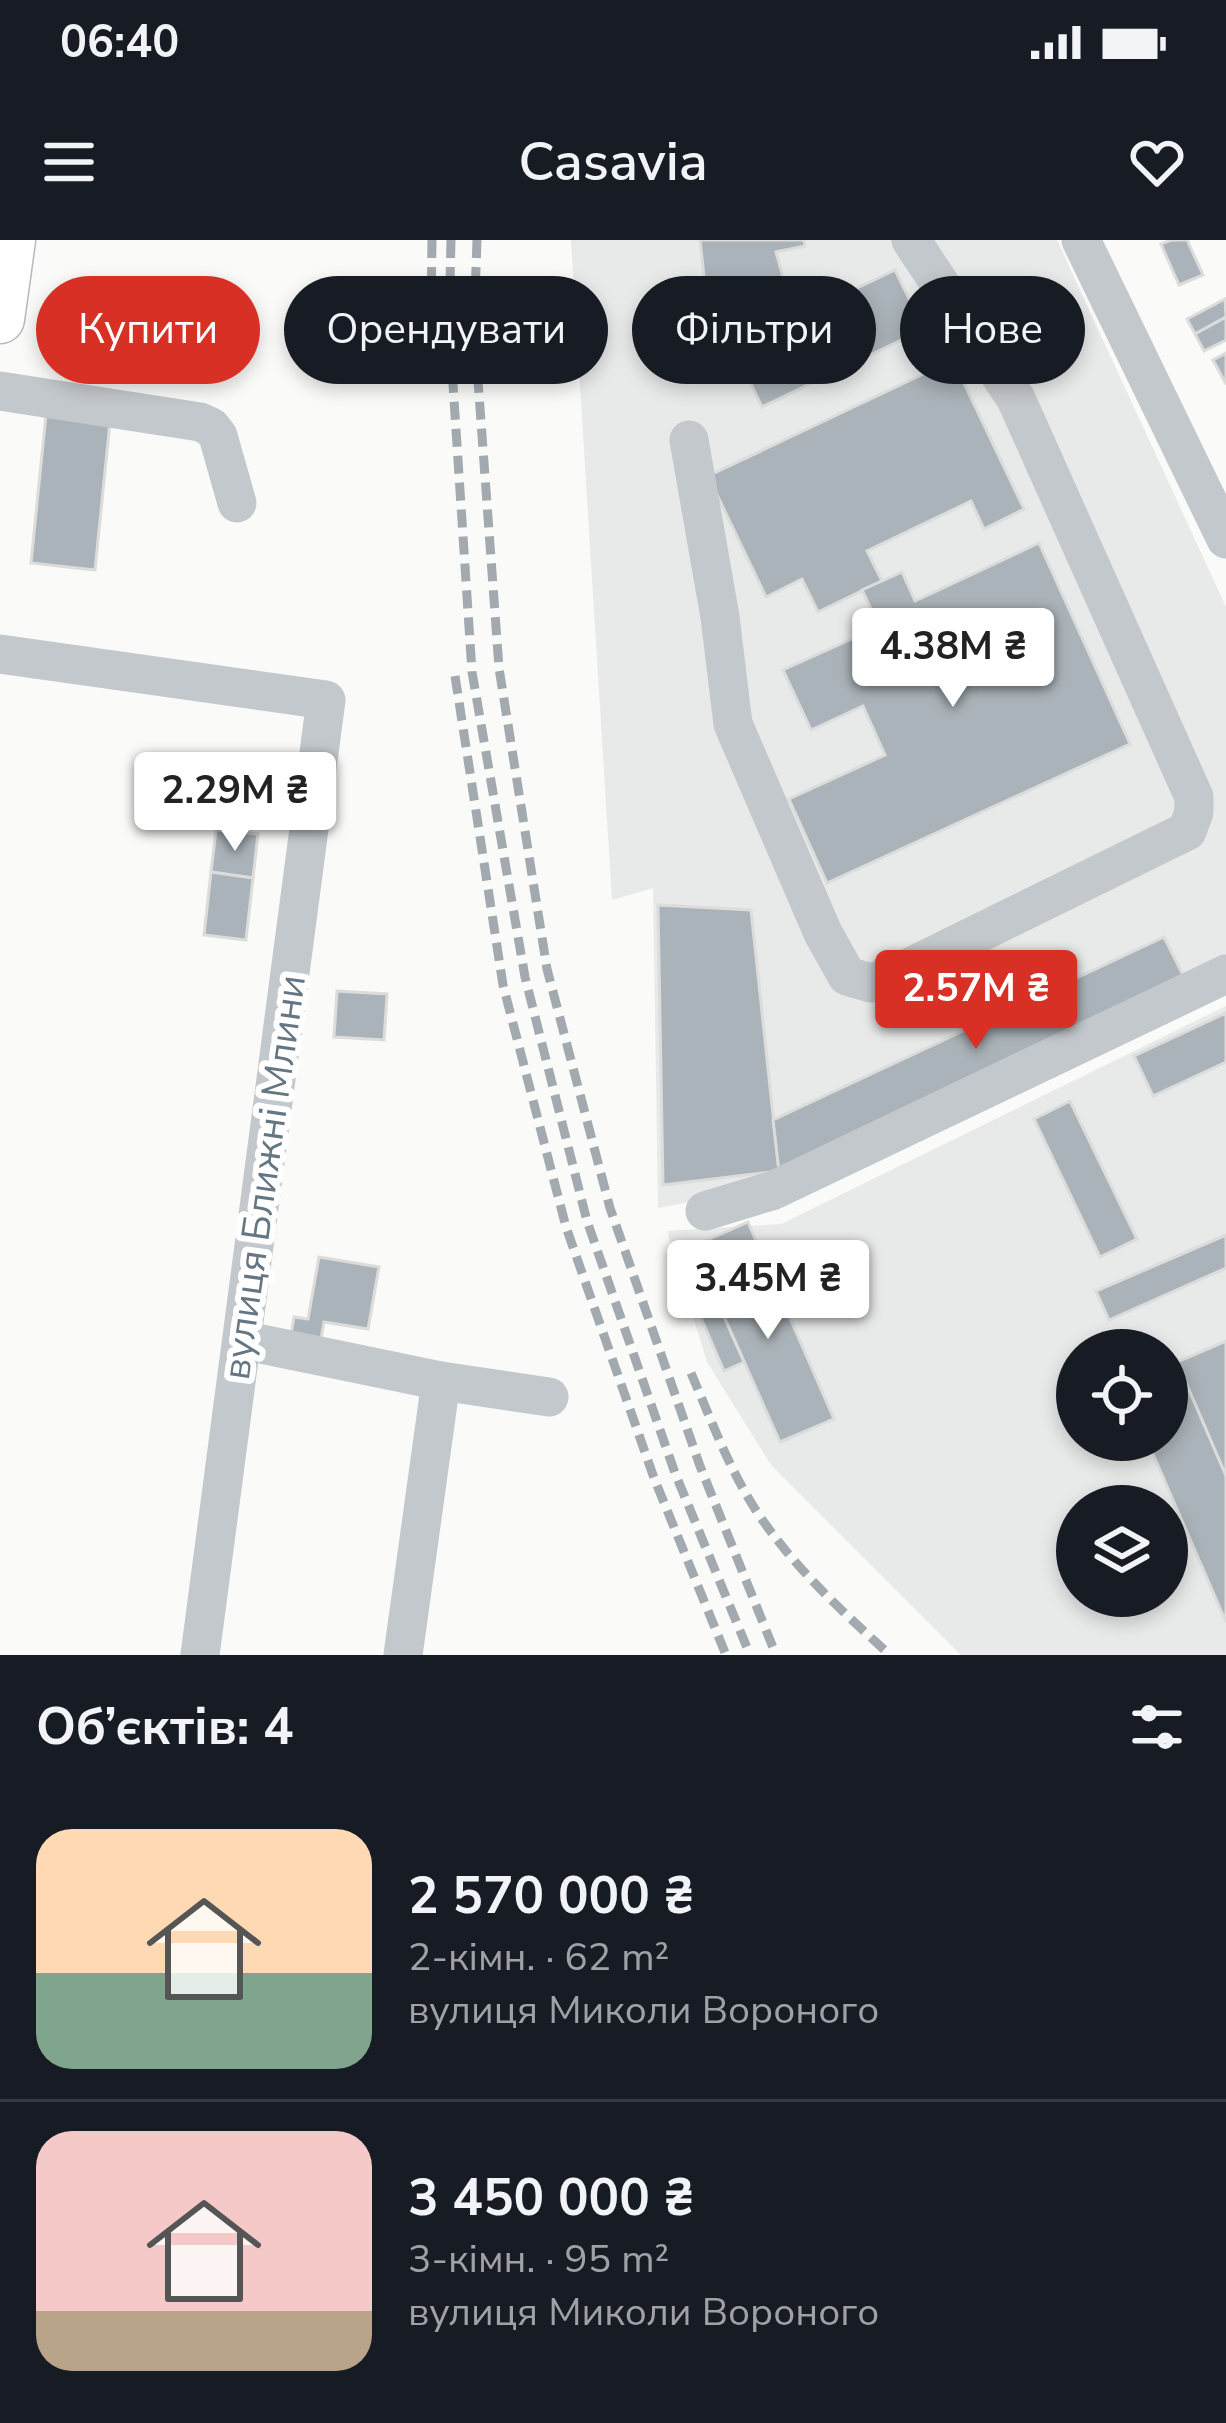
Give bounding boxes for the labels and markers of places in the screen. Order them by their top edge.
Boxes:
pin: 4.38M ₴ [842,608,1064,710]
pin: 2.29M ₴ [124,752,346,854]
pin: 2.57M ₴ [865,950,1087,1052]
pin: 3.45M ₴ [657,1240,879,1342]

